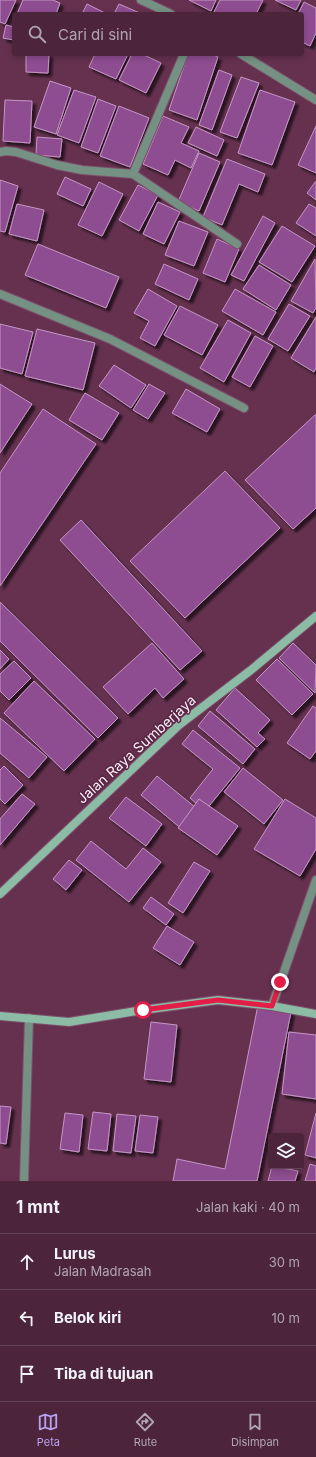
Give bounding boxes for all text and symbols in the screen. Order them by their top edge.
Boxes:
search box [12,12,304,56]
icon: search [26,23,48,45]
text: Cari di sini [58,25,132,44]
street label: Jalan Raya Sumberjaya [73,691,199,807]
route end [271,973,289,991]
route start [134,1001,152,1019]
map controls [268,1133,304,1169]
button: layers [268,1133,304,1169]
text: 1 mnt [16,1197,60,1217]
text: Jalan kaki · 40 m [196,1199,300,1215]
text: Lurus [54,1244,96,1263]
icon: ahead [16,1251,38,1273]
text: 30 m [269,1254,300,1270]
text: Jalan Madrasah [54,1263,152,1279]
icon: left [16,1307,38,1329]
text: Belok kiri [54,1308,121,1327]
text: 10 m [271,1310,300,1326]
icon: arrive [16,1363,38,1385]
text: Tiba di tujuan [54,1364,153,1383]
tab: Peta [37,1411,60,1449]
tab: Rute [134,1411,157,1449]
tab: Disimpan [231,1411,279,1449]

